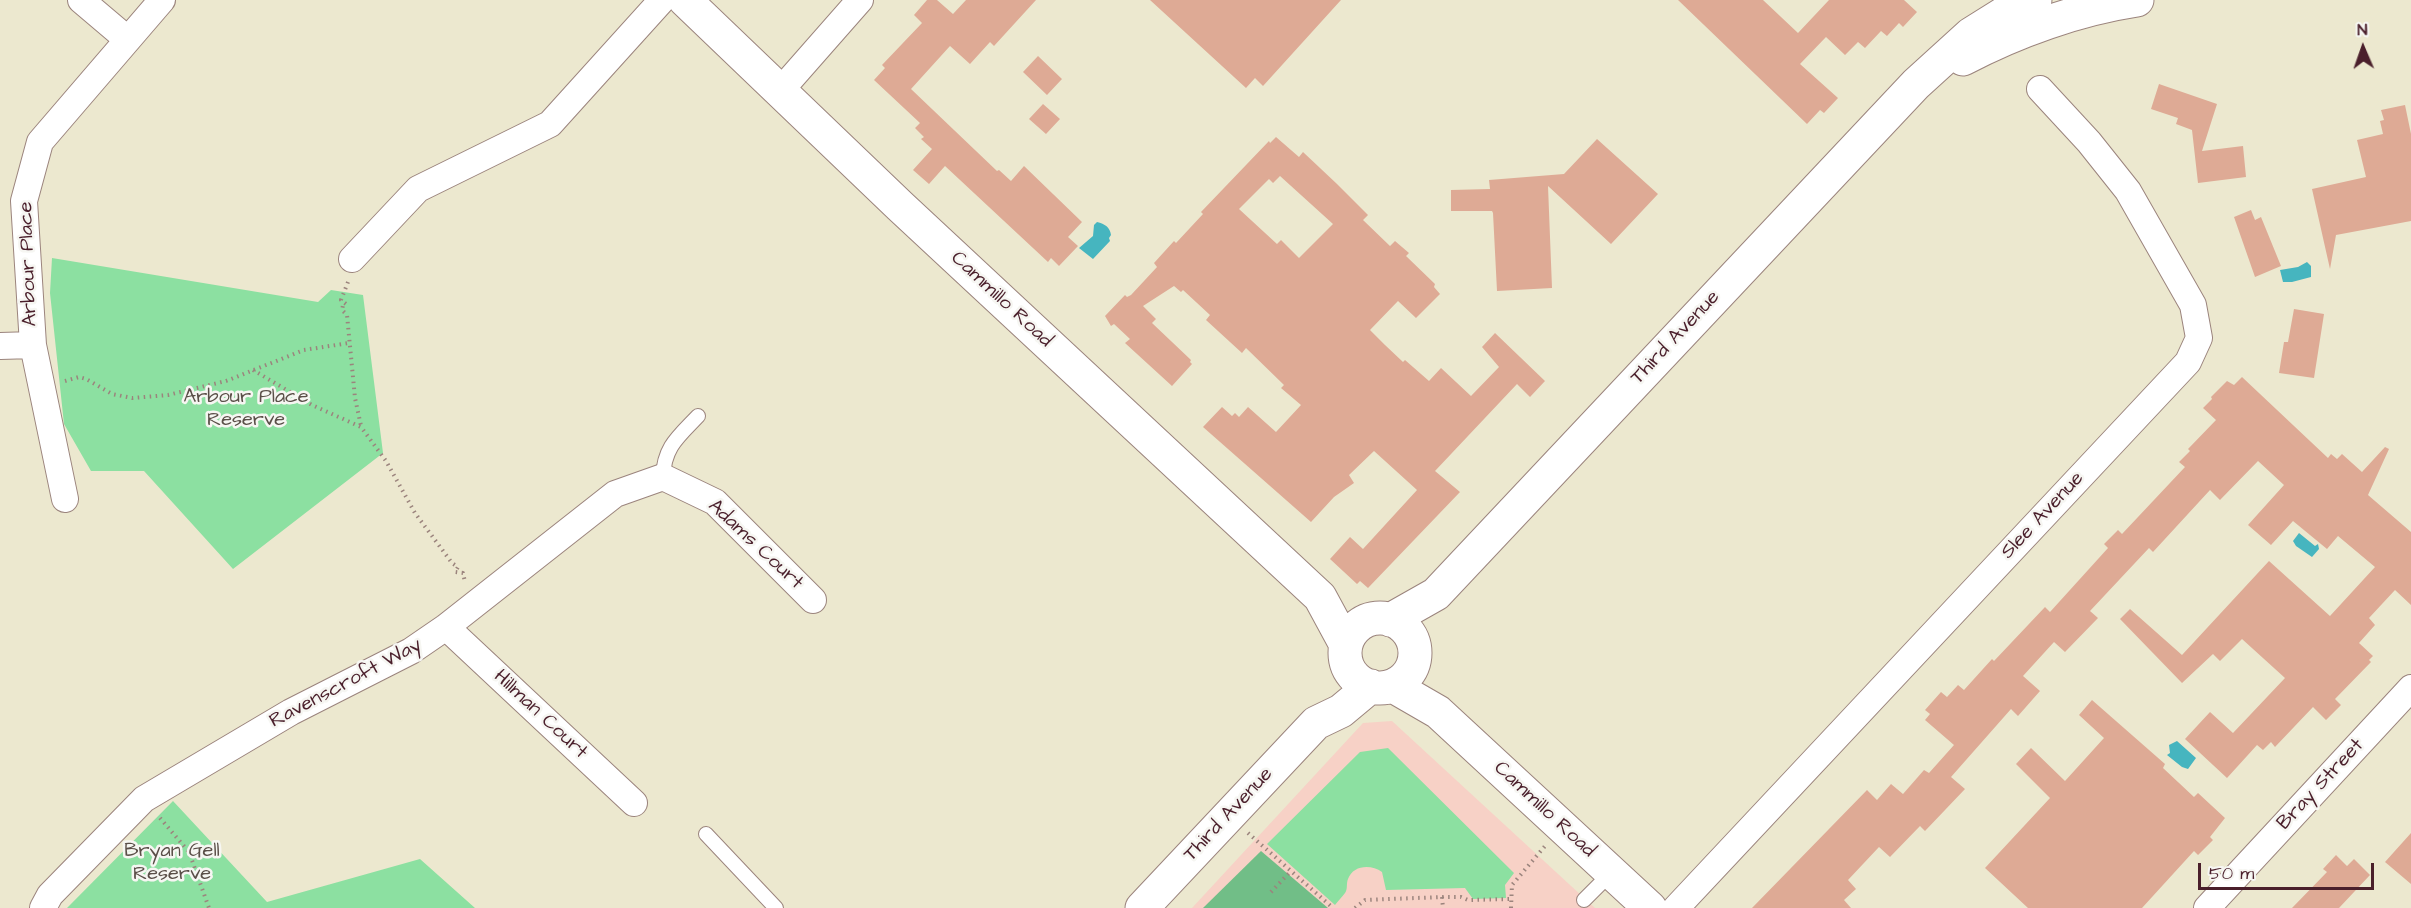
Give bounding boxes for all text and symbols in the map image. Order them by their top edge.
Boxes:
north arrow [2333,18,2393,78]
text: N [2357,19,2368,41]
street label: Arbour Place [15,201,43,327]
street label: Cammillo Road [945,247,1057,353]
street label: Third Avenue [1626,286,1726,390]
park label: Arbour Place Reserve [183,386,309,433]
street label: Slee Avenue [1997,467,2089,565]
street label: Adams Court [702,495,808,595]
street label: Ravenscroft Way [266,634,426,734]
street label: Hillman Court [488,665,592,765]
street label: Bray Street [2273,734,2369,836]
street label: Cammillo Road [1488,757,1600,863]
street label: Third Avenue [1179,763,1279,867]
park label: Bryan Gell Reserve [124,840,220,887]
scale bar [2201,851,2376,889]
text: 50 m [2209,861,2254,886]

